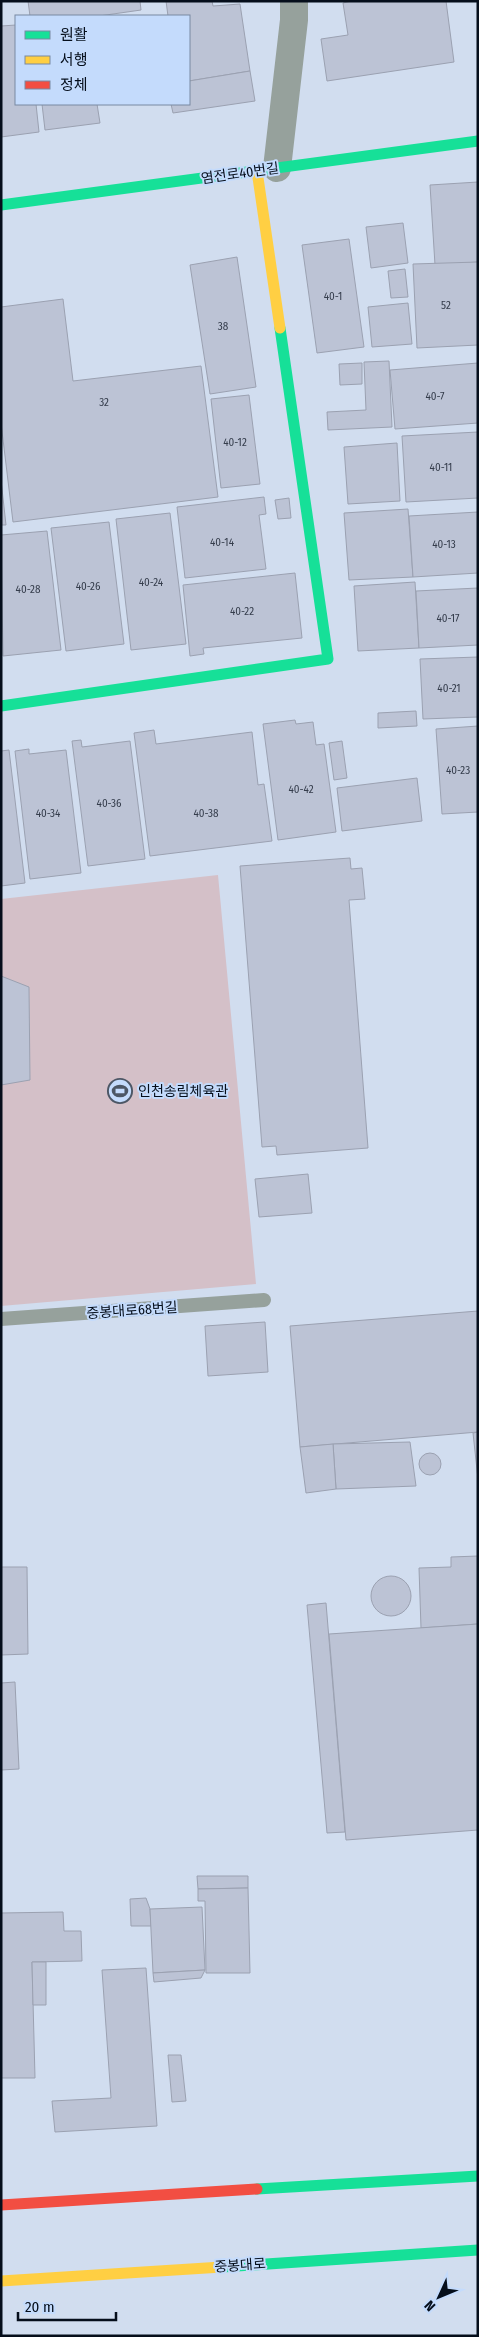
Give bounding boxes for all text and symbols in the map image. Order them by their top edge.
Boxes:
legend [15,15,190,105]
text: 원활 [60,26,88,44]
text: 서행 [60,51,88,69]
text: 정체 [60,76,88,94]
street label: 염전로40번길 [200,160,280,187]
house number: 40-1 [324,290,342,303]
house number: 52 [441,299,451,312]
house number: 38 [218,320,229,333]
house number: 40-7 [426,390,445,403]
house number: 32 [99,396,109,409]
house number: 40-12 [223,436,247,449]
house number: 40-11 [430,461,452,474]
house number: 40-14 [210,536,235,549]
house number: 40-13 [432,538,456,551]
house number: 40-24 [139,576,164,589]
house number: 40-26 [76,580,101,593]
house number: 40-28 [16,583,41,596]
house number: 40-22 [230,605,254,618]
house number: 40-17 [436,612,460,625]
house number: 40-21 [437,682,461,695]
house number: 40-23 [446,764,470,777]
house number: 40-42 [288,783,314,796]
house number: 40-36 [97,797,122,810]
house number: 40-34 [36,807,61,820]
house number: 40-38 [194,807,219,820]
sports icon: 인천송림체육관 [107,1078,133,1104]
place label: 인천송림체육관 [138,1083,228,1100]
street label: 중봉대로68번길 [86,1299,178,1322]
street label: 중봉대로 [214,2255,266,2276]
north arrow [414,2272,464,2322]
scale bar [18,2290,115,2322]
text: N [421,2297,439,2315]
text: 20 m [25,2298,55,2316]

